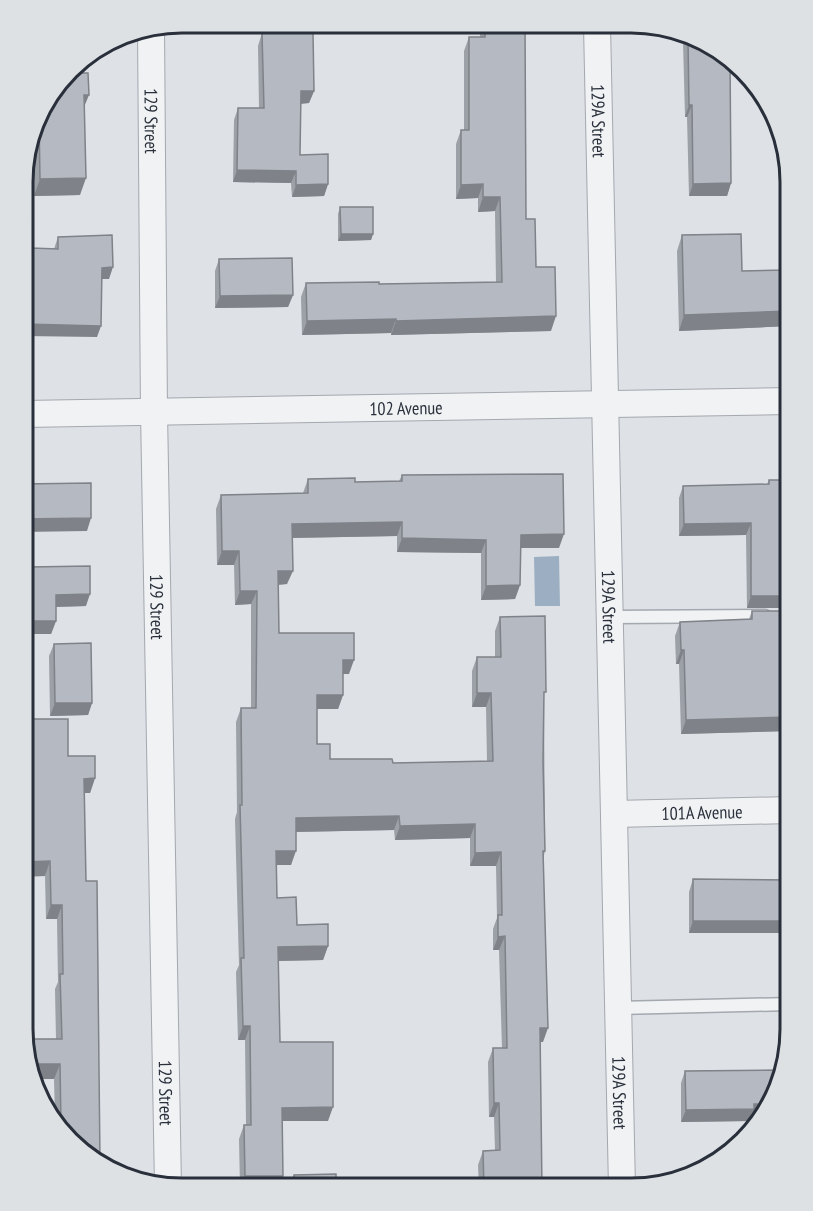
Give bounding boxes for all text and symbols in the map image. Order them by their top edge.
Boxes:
street label: 129A Street [587,84,611,158]
street label: 129 Street [140,88,163,154]
street label: 102 Avenue [369,395,443,420]
street label: 129A Street [597,570,622,644]
street label: 129 Street [145,574,170,640]
street label: 101A Avenue [661,800,743,824]
street label: 129A Street [608,1056,632,1130]
street label: 129 Street [154,1060,178,1126]

